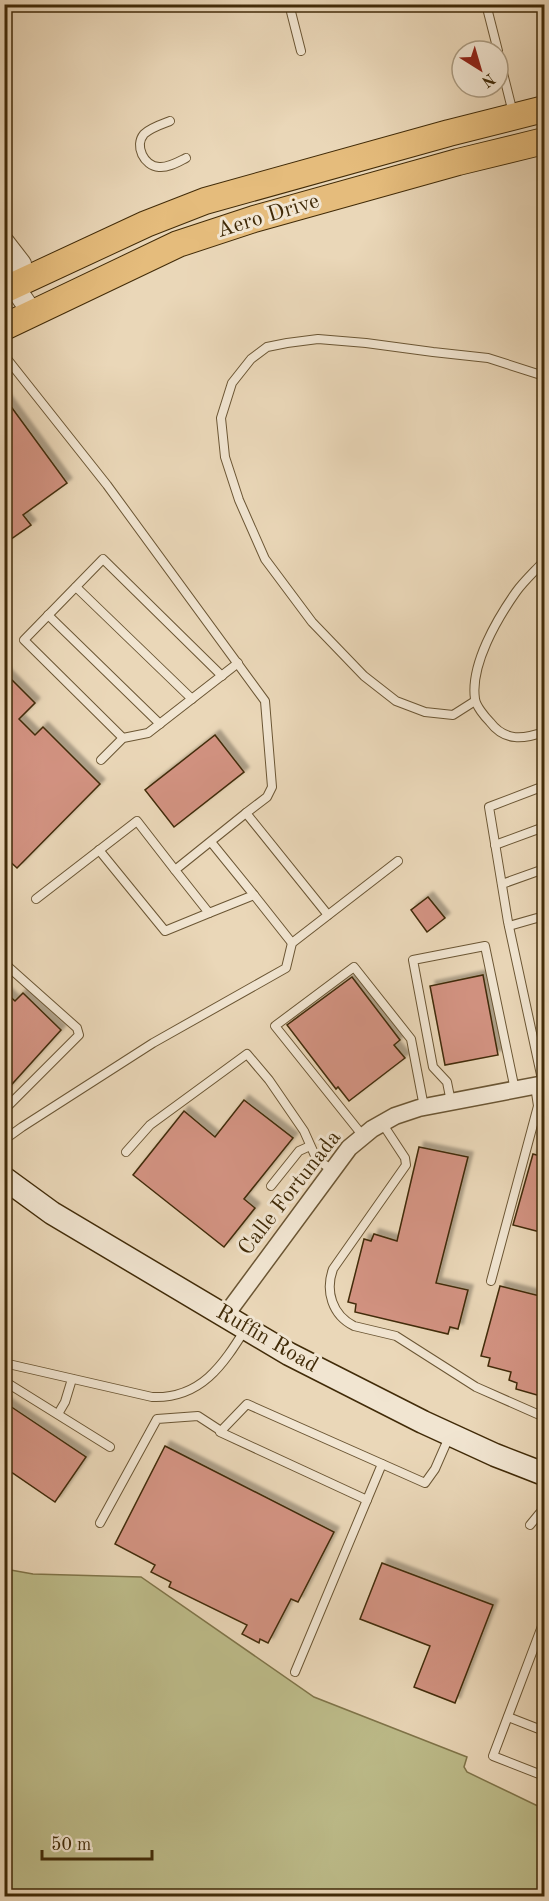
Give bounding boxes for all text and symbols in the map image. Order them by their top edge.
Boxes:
north arrow [450,39,510,99]
text: N [478,69,498,90]
street label: Aero Drive [214,190,322,242]
street label: Calle Fortunada [235,1126,345,1259]
street label: Ruffin Road [212,1301,322,1377]
scale bar [42,1823,152,1861]
text: 50 m [51,1836,91,1854]

